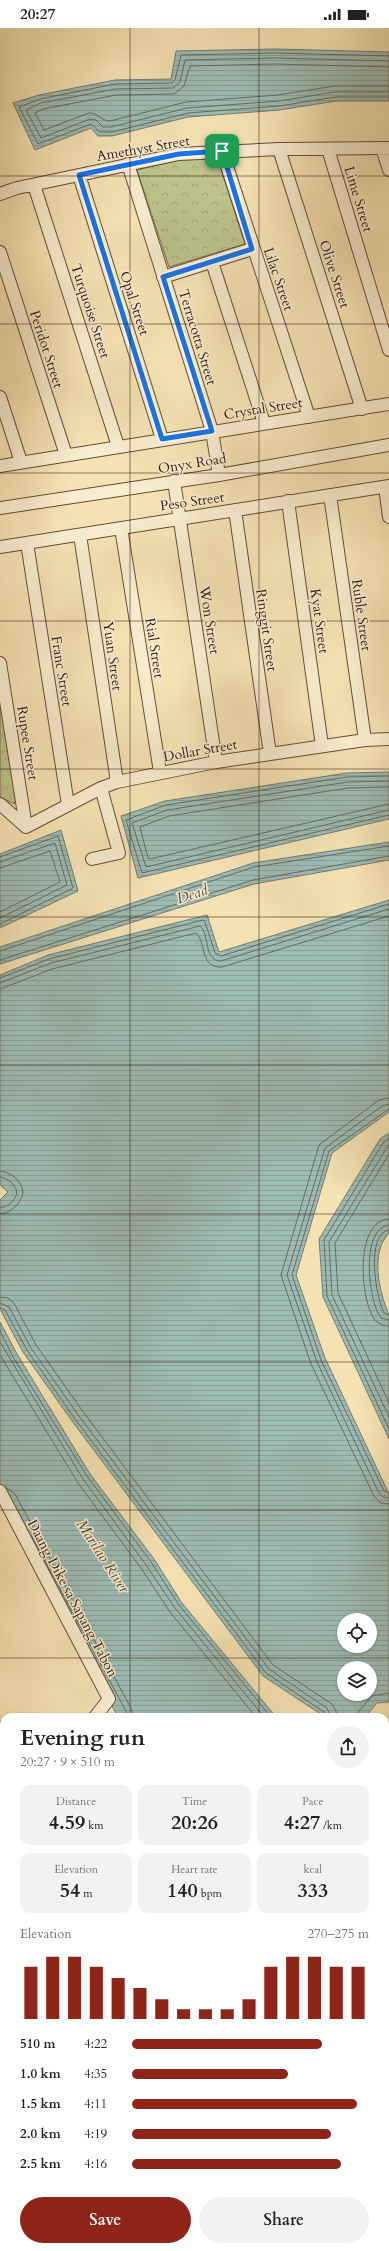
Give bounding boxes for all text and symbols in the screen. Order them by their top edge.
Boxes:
text: 20:27 [20,4,55,24]
street label: Amethyst Street [95,131,192,166]
pin [205,134,239,168]
icon: arrive [211,140,233,162]
street label: Lime Street [339,164,378,235]
street label: Olive Street [315,238,355,311]
street label: Lilac Street [259,245,298,314]
street label: Turquoise Street [66,262,115,361]
street label: Opal Street [115,269,154,338]
street label: Terracotta Street [174,287,221,388]
street label: Peridot Street [25,308,68,391]
street label: Crystal Street [222,393,304,424]
street label: Onyx Road [157,449,228,478]
street label: Peso Street [159,488,226,515]
street label: Ruble Street [347,578,376,653]
street label: Won Street [195,584,224,656]
street label: Kyat Street [306,587,334,656]
street label: Ringgit Street [251,588,282,673]
street label: Rial Street [140,617,169,680]
street label: Yuan Street [98,620,127,692]
street label: Franc Street [47,635,77,708]
street label: Rupee Street [12,705,43,782]
street label: Dollar Street [162,735,239,766]
water label: Dead [174,879,211,908]
water label: Marilao River [72,1515,135,1598]
street label: Daang Dike sa Sapang Tabon [23,1516,122,1680]
map controls [337,1613,377,1701]
button: locate [337,1613,377,1653]
button: layers [337,1661,377,1701]
text: Evening run [20,1723,145,1753]
button: share [327,1726,369,1768]
text: 20:27 · 9 × 510 m [20,1753,115,1771]
text: Distance [56,1794,96,1809]
text: Time [182,1794,207,1809]
text: Pace [302,1794,323,1809]
text: 4.59 [49,1809,85,1836]
text: 20:26 [171,1809,218,1836]
text: 4:27 [284,1809,320,1836]
text: km [85,1818,104,1833]
text: /km [320,1818,342,1833]
text: Elevation [54,1862,98,1877]
text: Heart rate [171,1862,218,1877]
text: kcal [304,1862,322,1877]
text: 54 [60,1877,80,1904]
text: 140 [167,1877,198,1904]
text: 333 [297,1877,328,1904]
text: m [80,1886,93,1901]
text: bpm [198,1886,222,1901]
text: Elevation [20,1925,72,1943]
text: 270–275 m [307,1925,369,1943]
text: 510 m [20,2035,55,2053]
text: 4:22 [84,2035,107,2053]
text: 1.0 km [20,2065,61,2083]
text: 4:35 [84,2065,107,2083]
text: 1.5 km [20,2095,61,2113]
text: 4:11 [84,2095,107,2113]
text: 2.0 km [20,2125,61,2143]
text: 4:19 [84,2125,107,2143]
text: 2.5 km [20,2155,61,2173]
text: 4:16 [84,2155,107,2173]
button: Save [20,2197,191,2243]
button: Share [199,2197,369,2243]

